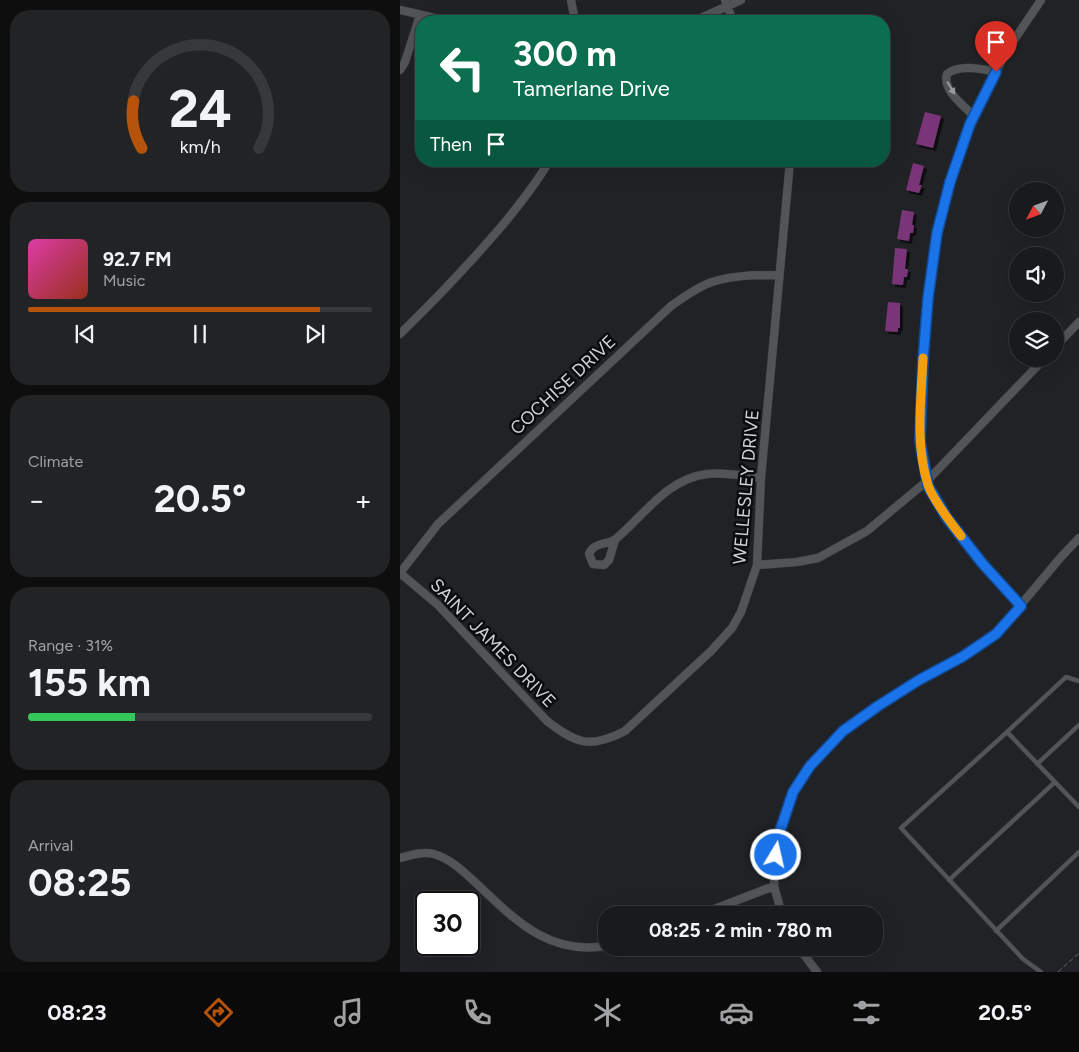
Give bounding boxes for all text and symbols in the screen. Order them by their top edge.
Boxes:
pin [975,21,1017,72]
icon: arrive [982,28,1010,56]
text: 300 m [513,33,617,75]
icon: left [430,35,495,100]
text: Tamerlane Drive [513,75,670,102]
text: 24 [168,78,232,140]
one-way arrow [946,82,955,95]
icon: arrive [482,130,510,158]
text: Then [430,133,472,156]
text: km/h [180,136,220,157]
north arrow [1009,182,1064,238]
map controls [1009,182,1064,367]
button: sound [1009,247,1064,302]
text: 92.7 FM [103,248,172,271]
text: Music [103,271,145,290]
button: layers [1009,312,1064,367]
icon: previous [71,320,99,348]
icon: pause [186,320,214,348]
icon: next [301,320,329,348]
street label: COCHISE DRIVE [506,331,620,439]
street label: WELLESLEY DRIVE [728,409,764,565]
text: Climate [28,452,83,471]
text: 20.5° [154,476,246,522]
text: − [28,483,45,517]
text: + [355,483,372,517]
street label: SAINT JAMES DRIVE [426,574,560,712]
text: Range · 31% [28,636,113,655]
text: 155 km [28,660,151,706]
position arrow [749,828,801,880]
text: Arrival [28,836,73,855]
text: 08:25 [28,860,131,906]
speed limit sign: 30 [415,891,480,956]
text: 08:25 · 2 min · 780 m [649,919,832,942]
icon: directions [201,995,236,1030]
icon: music [331,995,366,1030]
icon: phone [460,995,495,1030]
icon: climate [590,995,625,1030]
icon: car [719,995,754,1030]
icon: filters [849,995,884,1030]
text: 08:23 [47,999,107,1026]
text: 20.5° [978,999,1032,1026]

